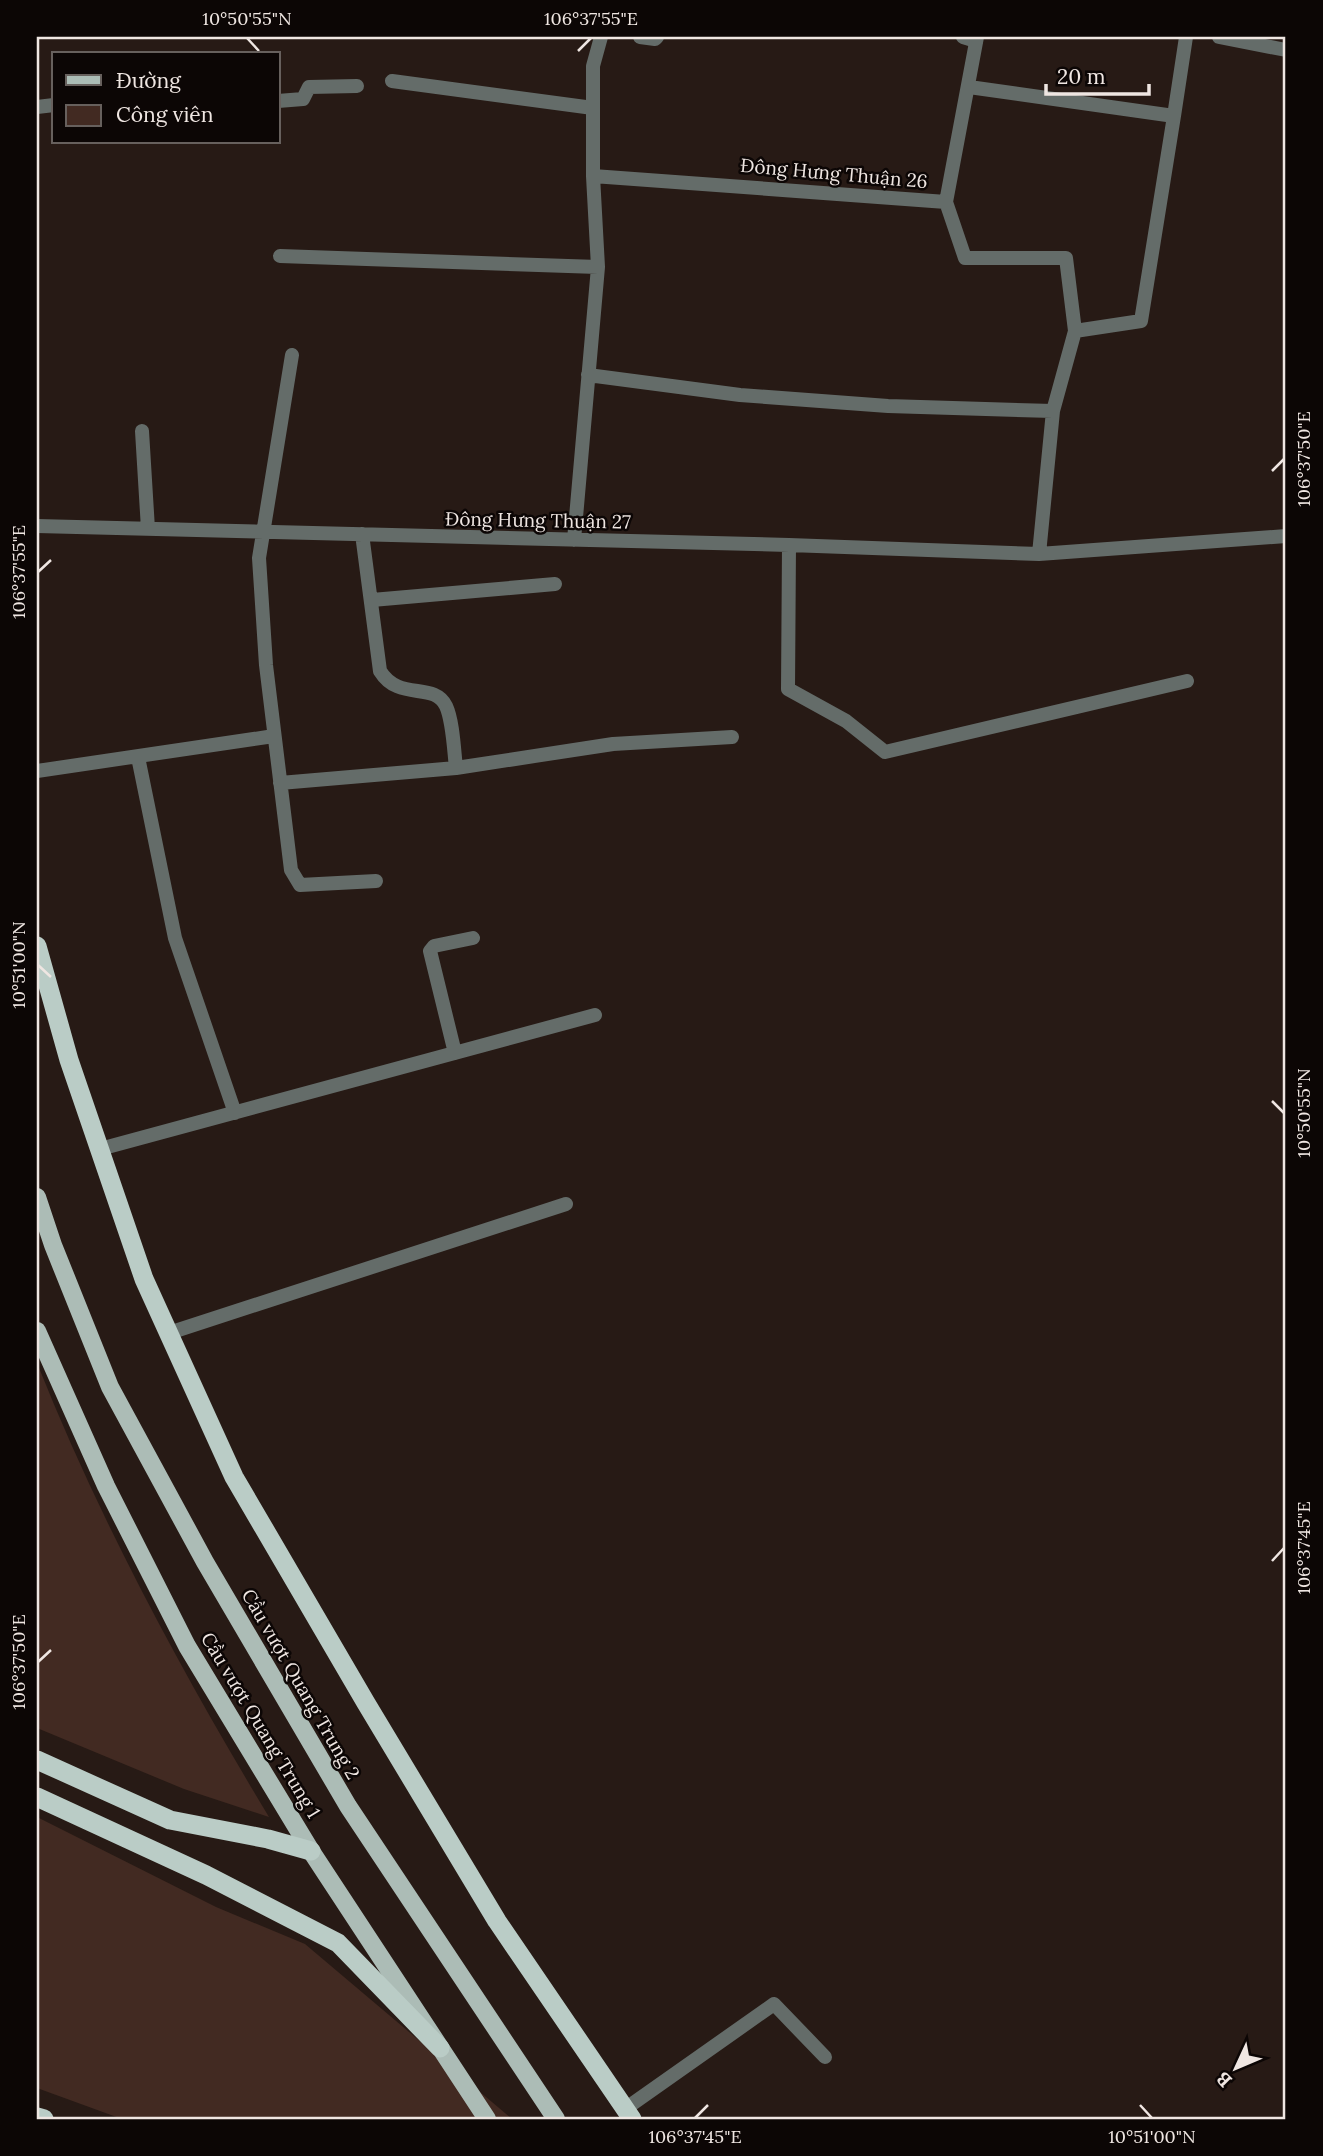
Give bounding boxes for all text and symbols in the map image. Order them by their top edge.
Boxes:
text: 10°50'55"N [202,7,292,30]
text: 106°37'55"E [544,7,638,30]
legend [52,52,280,144]
scale bar [1046,52,1150,96]
text: 20 m [1057,63,1106,90]
text: Đường [116,67,181,94]
text: Công viên [116,101,214,128]
street label: Đông Hưng Thuận 26 [739,153,929,193]
text: 106°37'50"E [1292,411,1315,507]
street label: Đông Hưng Thuận 27 [445,506,631,534]
text: 106°37'55"E [7,525,30,619]
text: 10°51'00"N [7,921,30,1009]
text: 10°50'55"N [1292,1068,1315,1158]
text: 106°37'45"E [1292,1501,1315,1595]
street label: Cầu vượt Quang Trung 2 [237,1585,365,1783]
text: 106°37'50"E [7,1614,30,1710]
street label: Cầu vượt Quang Trung 1 [196,1628,326,1822]
north arrow [1200,2034,1270,2104]
text: B [1210,2067,1237,2093]
text: 106°37'45"E [648,2125,742,2148]
text: 10°51'00"N [1108,2125,1196,2148]

